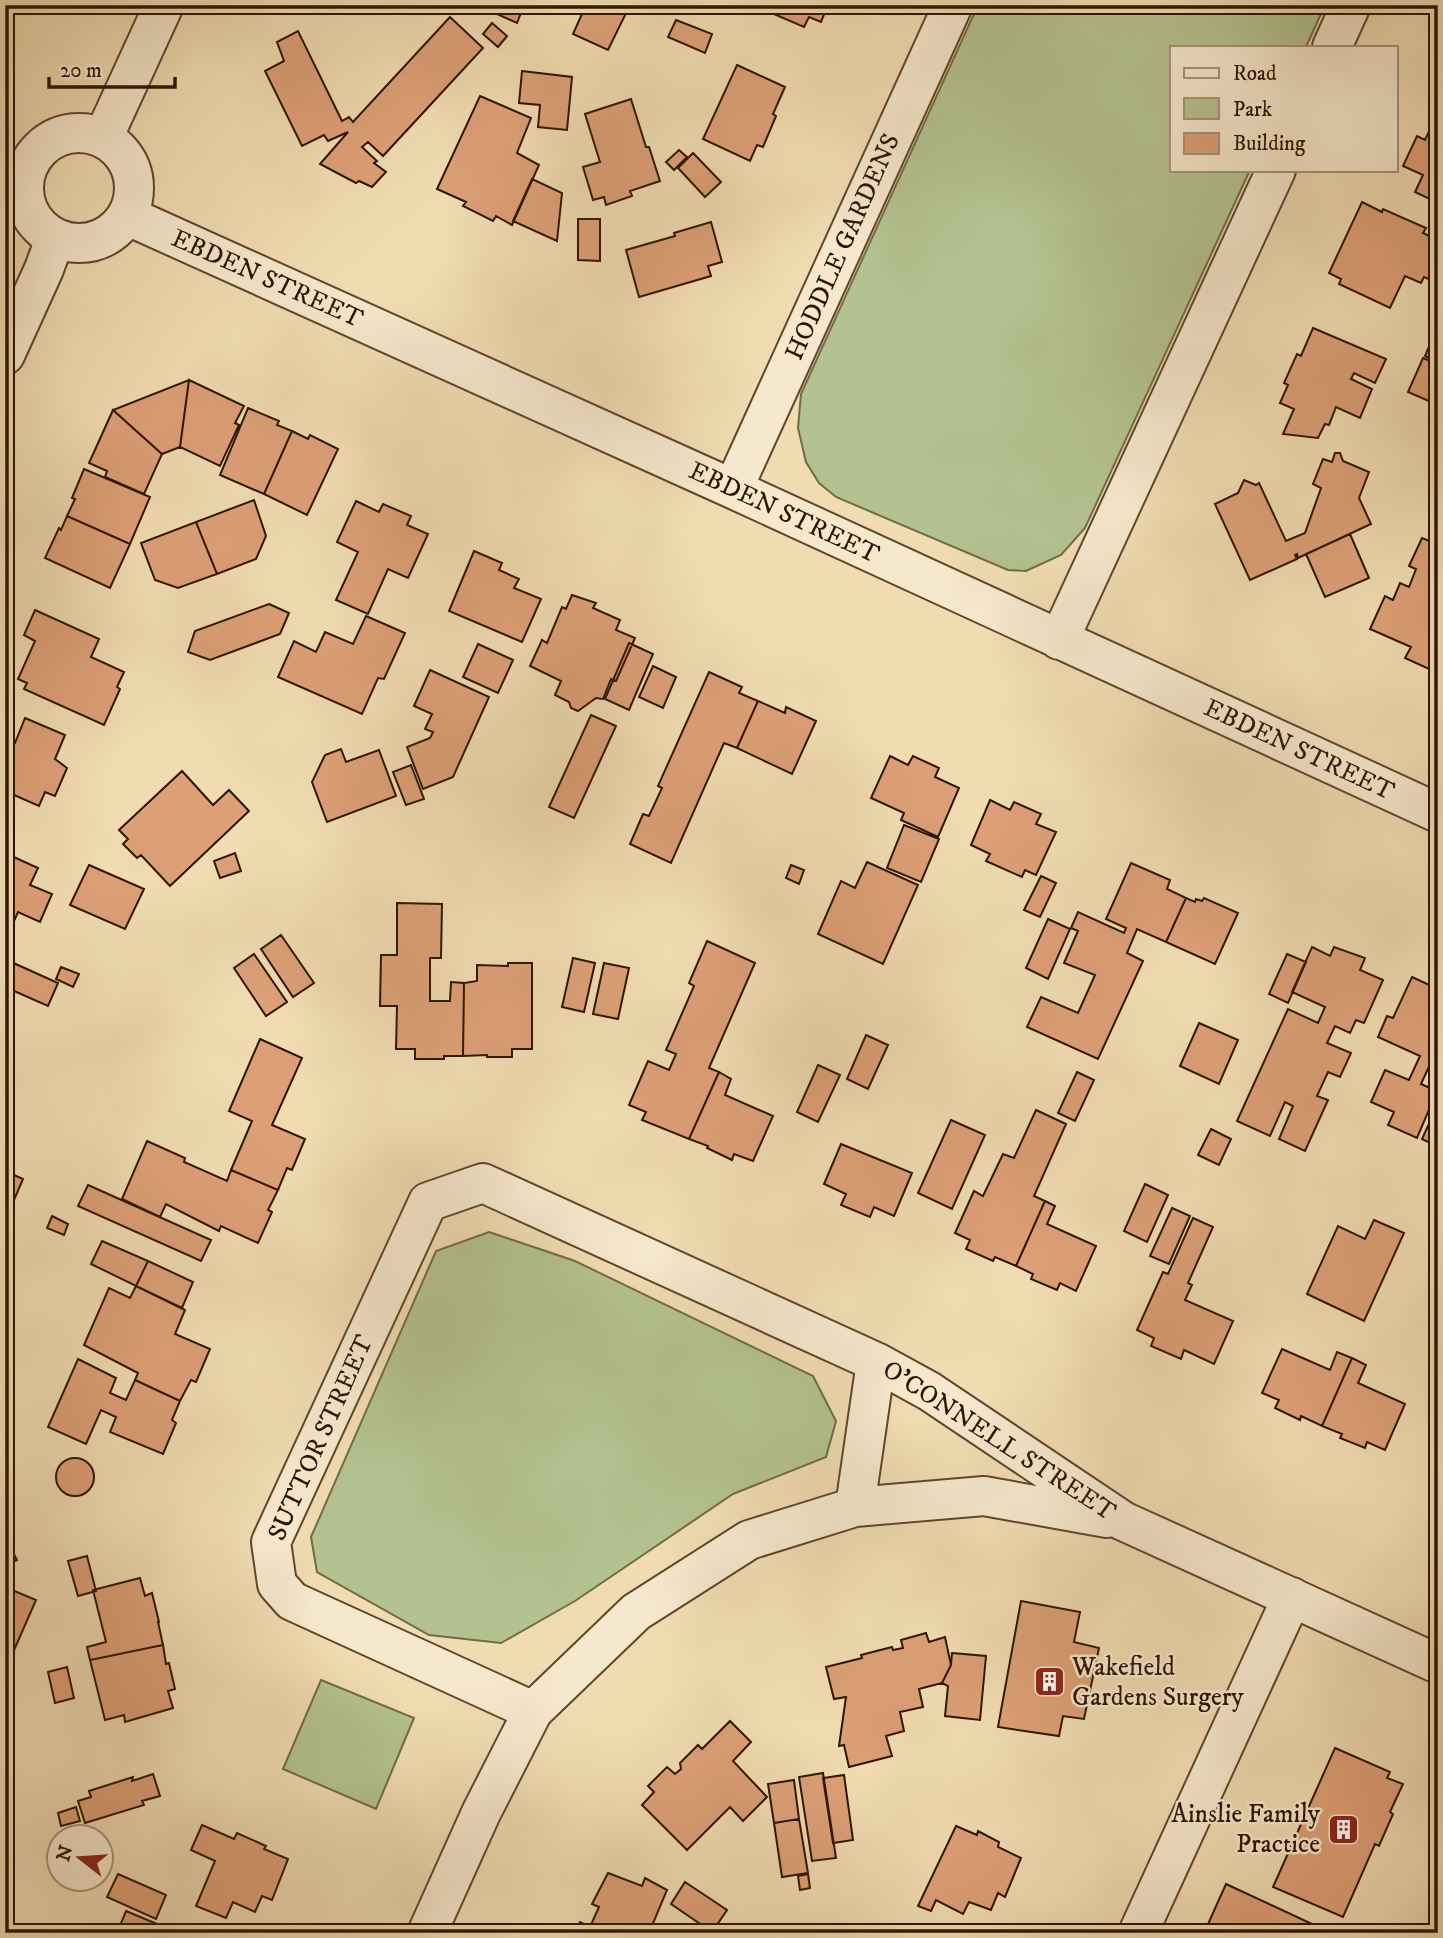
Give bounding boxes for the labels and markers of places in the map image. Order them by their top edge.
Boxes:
place label: Wakefield Gardens Surgery [1071,1651,1244,1714]
building icon: Wakefield Gardens Surgery [1032,1665,1066,1699]
place label: Ainslie Family Practice [1171,1798,1321,1861]
building icon: Ainslie Family Practice [1326,1812,1360,1846]

